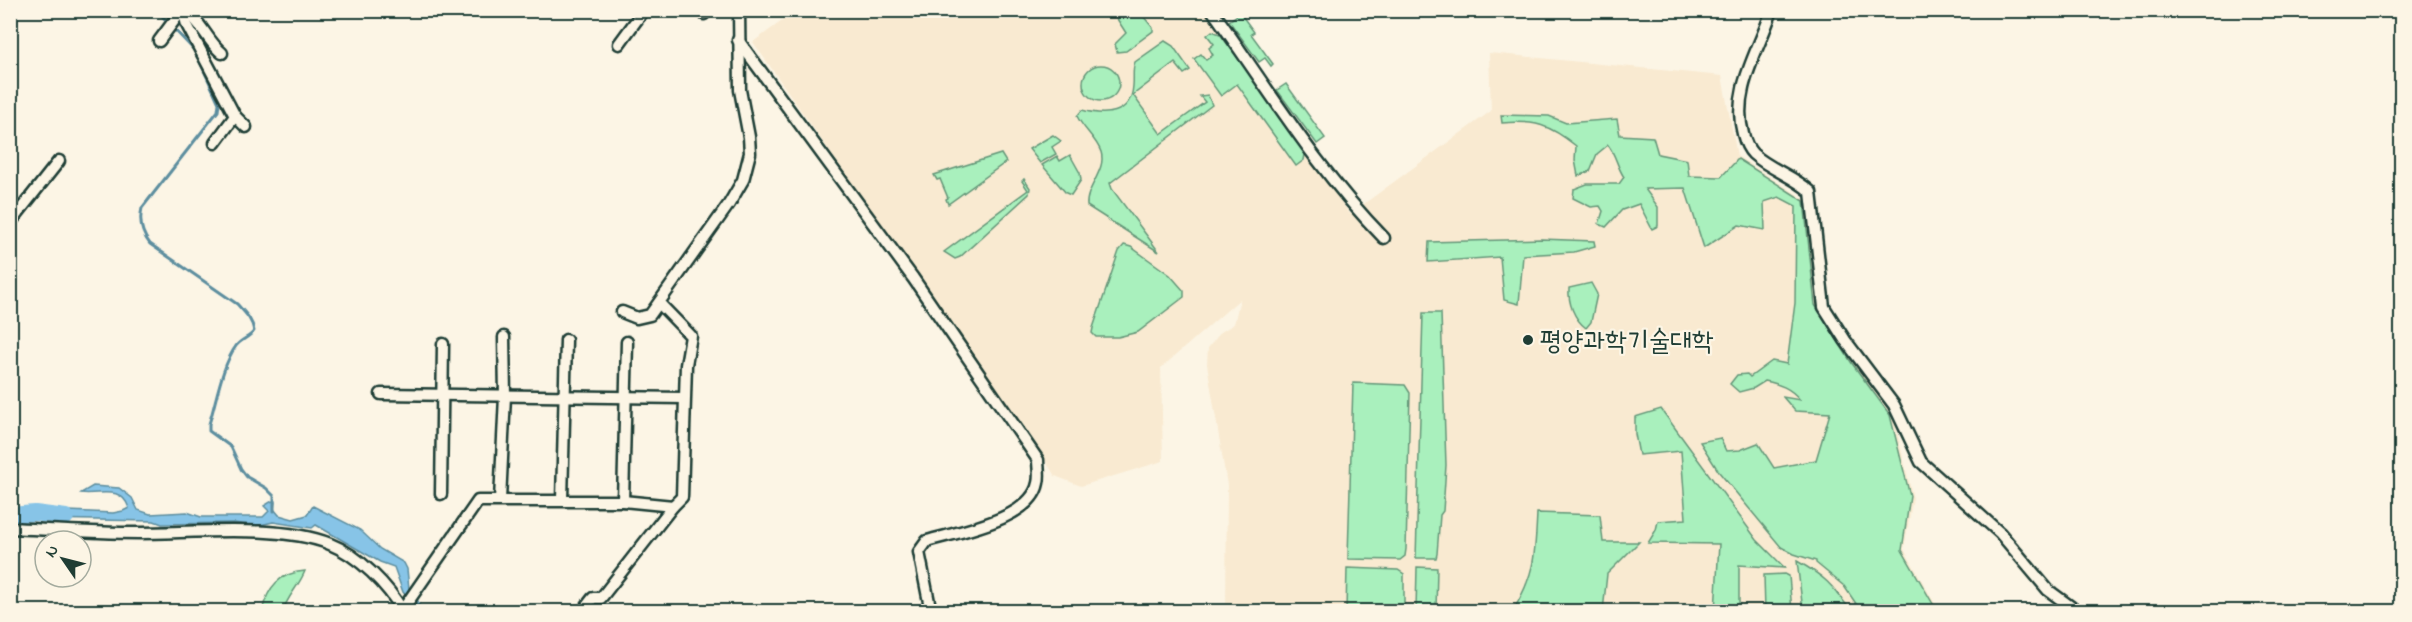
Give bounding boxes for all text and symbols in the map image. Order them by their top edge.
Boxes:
place label: 평양과학기술대학 [1540,323,1714,362]
marker: 평양과학기술대학 [1521,333,1535,347]
north arrow [33,529,93,589]
text: N [39,540,65,563]

